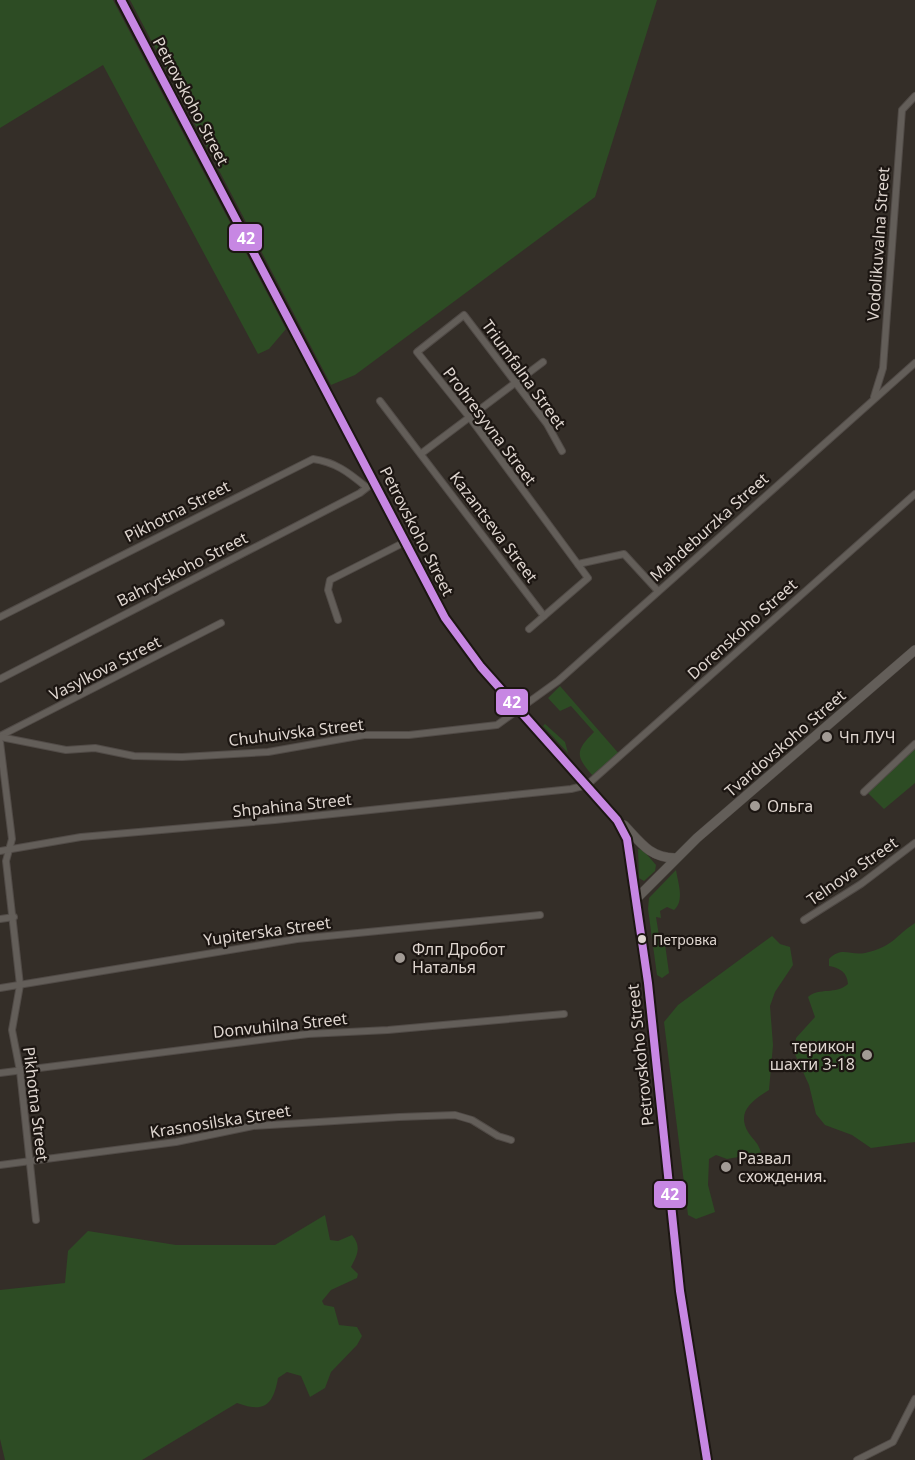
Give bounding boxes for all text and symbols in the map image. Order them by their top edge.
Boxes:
street label: Petrovskoho Street [148,33,234,169]
street label: Vodolikuvalna Street [862,166,894,322]
line badge: 42 [228,223,263,252]
text: 42 [237,227,255,249]
street label: Triumfalna Street [477,315,571,433]
street label: Prohresyvna Street [438,362,542,490]
street label: Petrovskoho Street [375,463,459,600]
street label: Kazantseva Street [445,467,543,587]
street label: Mahdeburzka Street [645,468,773,586]
street label: Pikhotna Street [121,475,234,547]
street label: Bahrytskoho Street [113,526,251,612]
street label: Dorenskoho Street [682,574,802,684]
street label: Vasylkova Street [46,630,165,706]
street label: Tvardovskoho Street [720,684,850,802]
line badge: 42 [495,688,529,716]
text: 42 [503,691,521,713]
street label: Chuhuivska Street [227,713,365,751]
place label: Чп ЛУЧ [839,726,895,748]
marker: Чп ЛУЧ [820,730,834,744]
street label: Shpahina Street [232,788,353,822]
place label: Ольга [767,795,813,817]
marker: Ольга [748,799,762,813]
street label: Telnova Street [802,831,902,910]
street label: Yupiterska Street [202,911,332,951]
place label: Петровка [653,930,717,949]
marker: Петровка [636,933,648,945]
place label: Флп Дробот Наталья [412,938,506,978]
marker: Флп Дробот Наталья [393,951,407,965]
street label: Petrovskoho Street [622,983,658,1127]
street label: Donvuhilna Street [212,1007,349,1043]
place label: терикон шахти 3-18 [770,1035,855,1075]
street label: Pikhotna Street [18,1045,54,1163]
marker: терикон шахти 3-18 [860,1048,874,1062]
street label: Krasnosilska Street [148,1099,292,1143]
place label: Развал схождения. [738,1147,827,1187]
marker: Развал схождения. [719,1160,733,1174]
line badge: 42 [653,1180,687,1209]
text: 42 [661,1183,679,1205]

